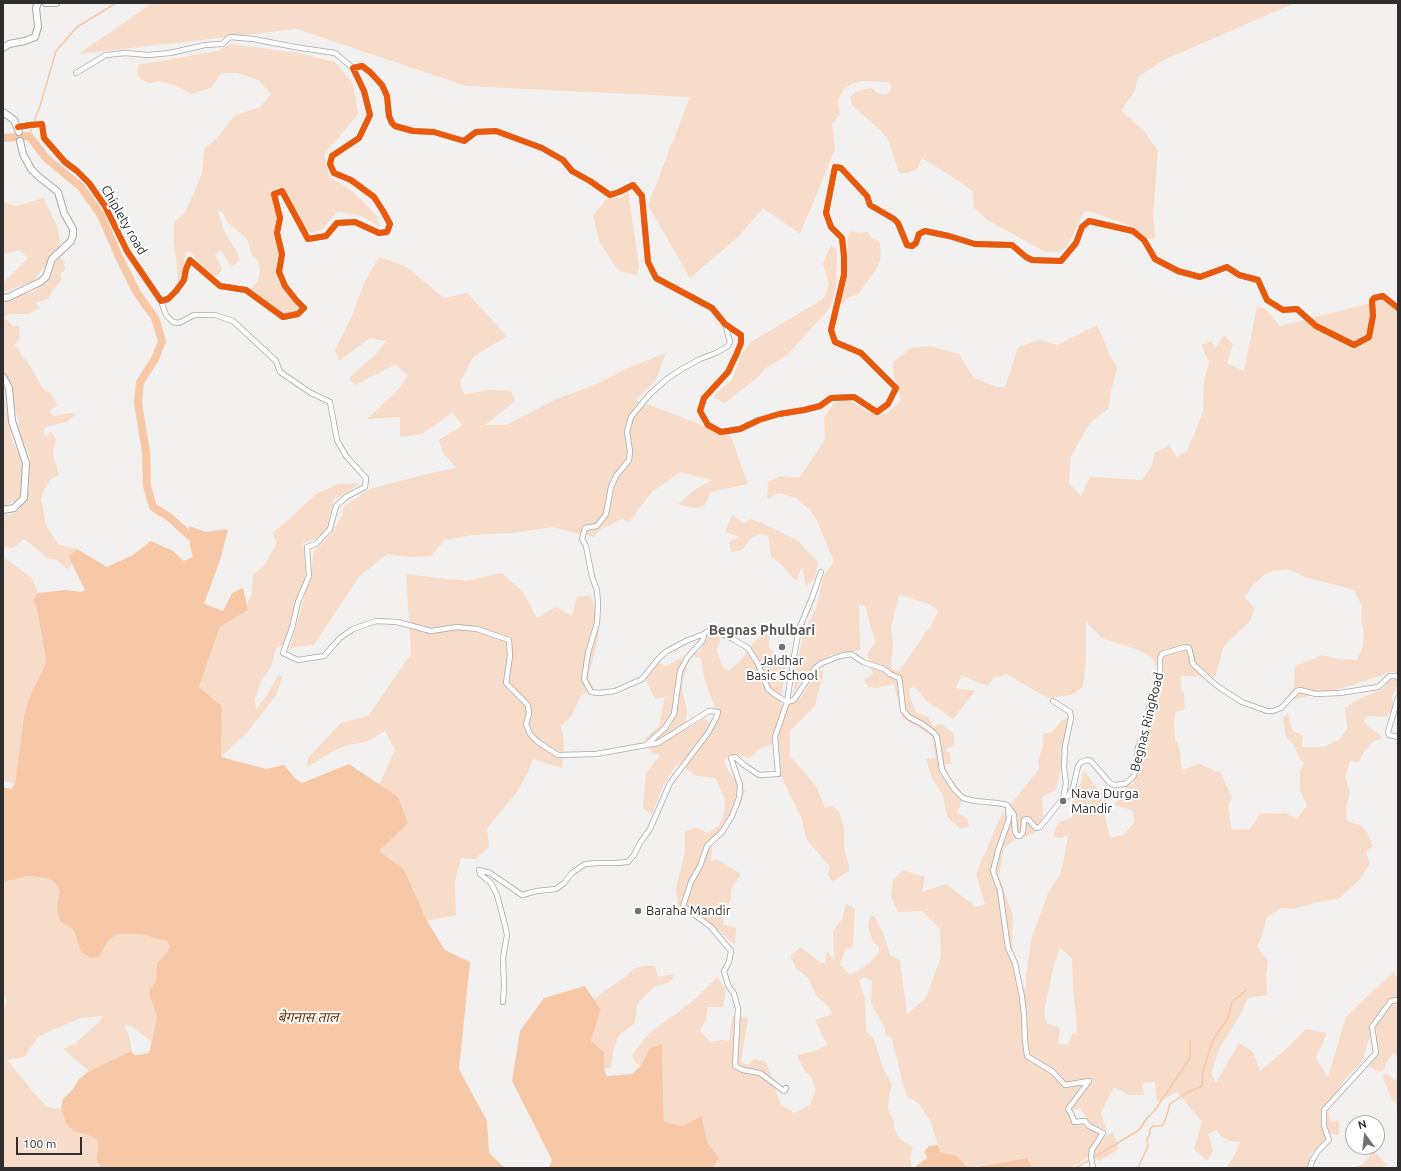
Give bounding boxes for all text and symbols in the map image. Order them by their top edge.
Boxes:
street label: Chiplety road [98,182,150,258]
district label: Begnas Phulbari [709,622,815,638]
marker: Jaldhar Basic School [777,642,787,652]
place label: Jaldhar Basic School [746,653,818,684]
street label: Begnas RingRoad [1127,671,1167,773]
place label: Nava Durga Mandir [1071,786,1139,817]
marker: Nava Durga Mandir [1058,796,1068,806]
place label: Baraha Mandir [646,903,731,919]
marker: Baraha Mandir [633,906,643,916]
water label: बेगनास ताल [277,1009,339,1025]
north arrow [1345,1115,1385,1155]
text: N [1357,1118,1368,1131]
scale bar [18,1129,84,1155]
text: 100 m [23,1137,56,1150]

